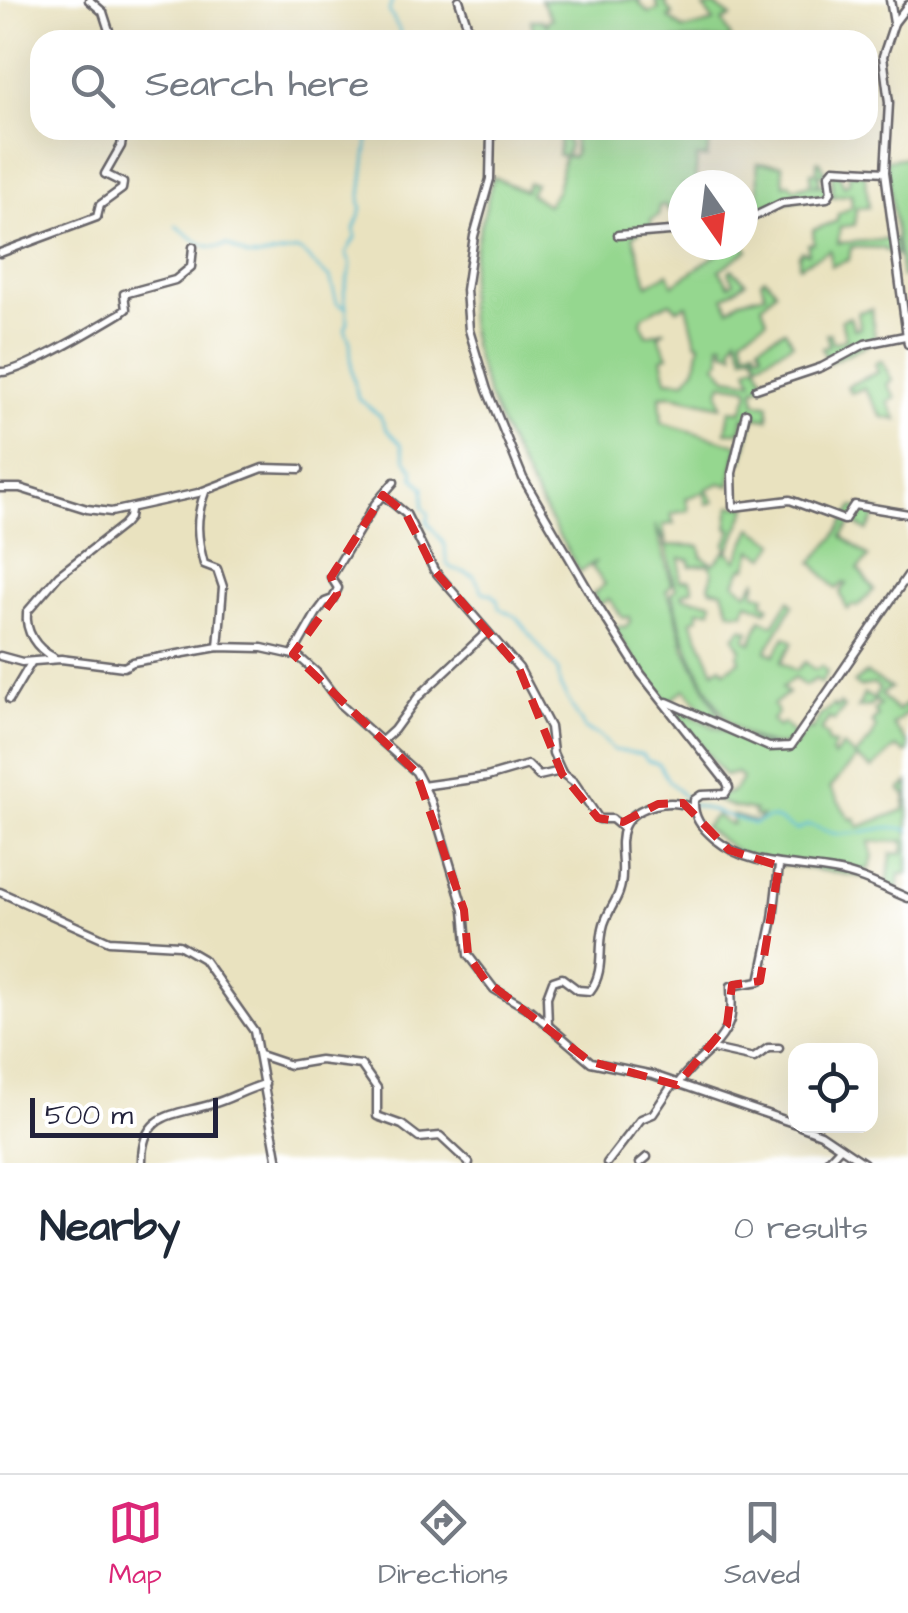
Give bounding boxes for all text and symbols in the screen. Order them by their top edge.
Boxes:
search box [30,30,878,140]
icon: search [65,58,120,113]
text: Search here [145,59,369,111]
north arrow [668,170,758,260]
map controls [788,1043,878,1133]
button: locate [788,1043,878,1133]
scale bar [30,1093,218,1138]
text: 500 m [45,1096,133,1135]
text: Nearby [40,1199,180,1257]
text: 0 results [734,1206,868,1251]
tab: Map [108,1495,163,1594]
tab: Directions [378,1495,508,1594]
tab: Saved [724,1495,800,1594]

